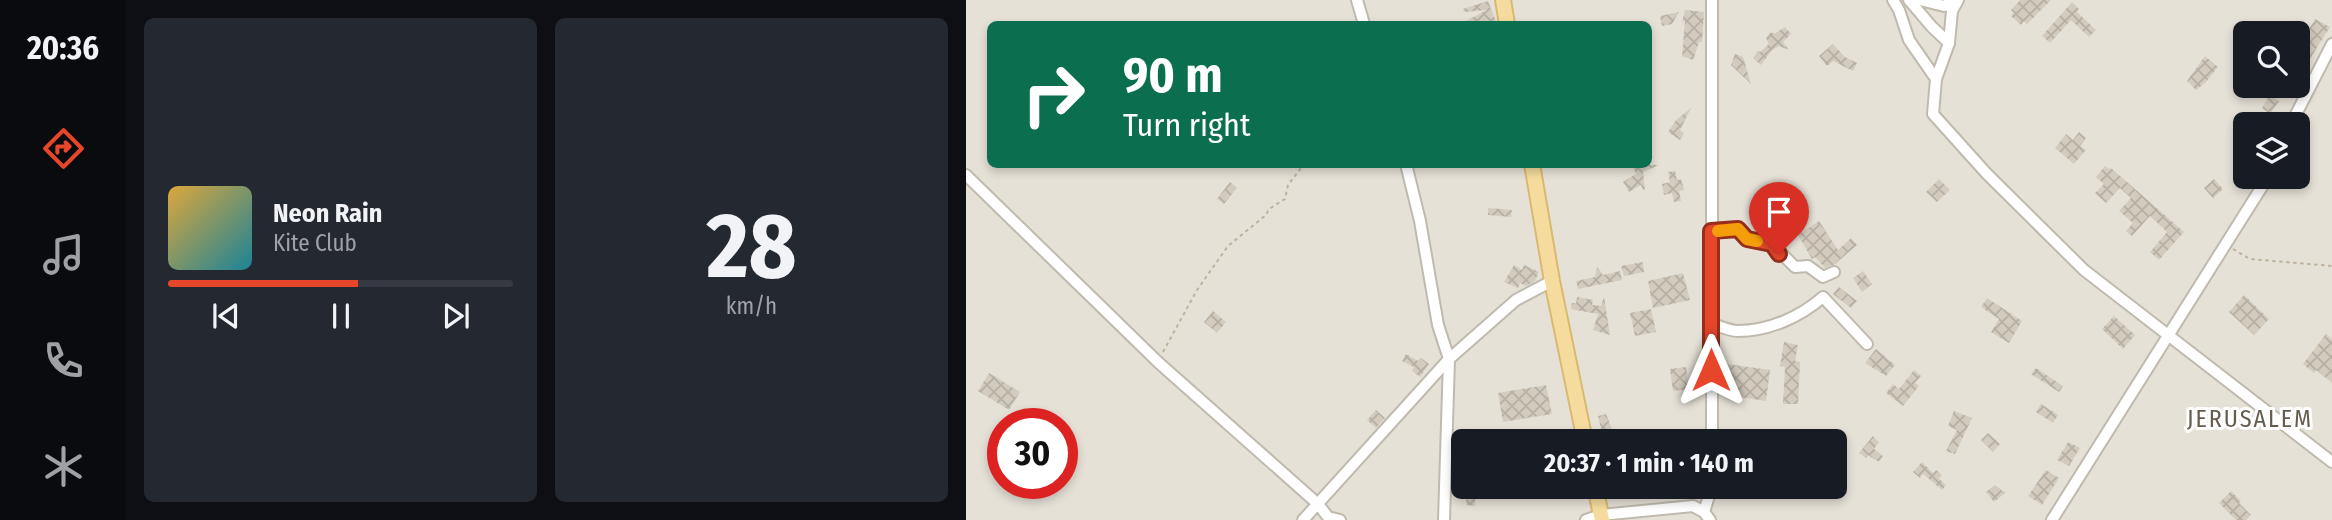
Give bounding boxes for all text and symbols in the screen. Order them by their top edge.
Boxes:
map controls [2233,21,2310,189]
button: search [2233,21,2310,98]
text: 20:36 [27,29,99,67]
text: 90 m [1123,46,1223,105]
icon: right [1008,49,1099,140]
text: Turn right [1123,106,1250,144]
button: layers [2233,112,2310,189]
icon: directions [39,124,88,173]
pin [1749,182,1809,254]
text: 28 [706,192,797,301]
icon: arrive [1760,193,1798,231]
text: Neon Rain [273,198,382,229]
text: Kite Club [273,229,357,257]
icon: music [39,230,88,279]
text: km/h [726,292,777,320]
icon: previous [207,297,245,335]
icon: pause [322,297,360,335]
icon: next [437,297,475,335]
position arrow [1674,333,1748,407]
icon: phone [39,336,88,385]
district label: JERUSALEM [2187,405,2313,433]
speed limit sign: 30 [987,408,1078,499]
icon: climate [39,442,88,491]
text: 20:37 · 1 min · 140 m [1544,448,1754,479]

